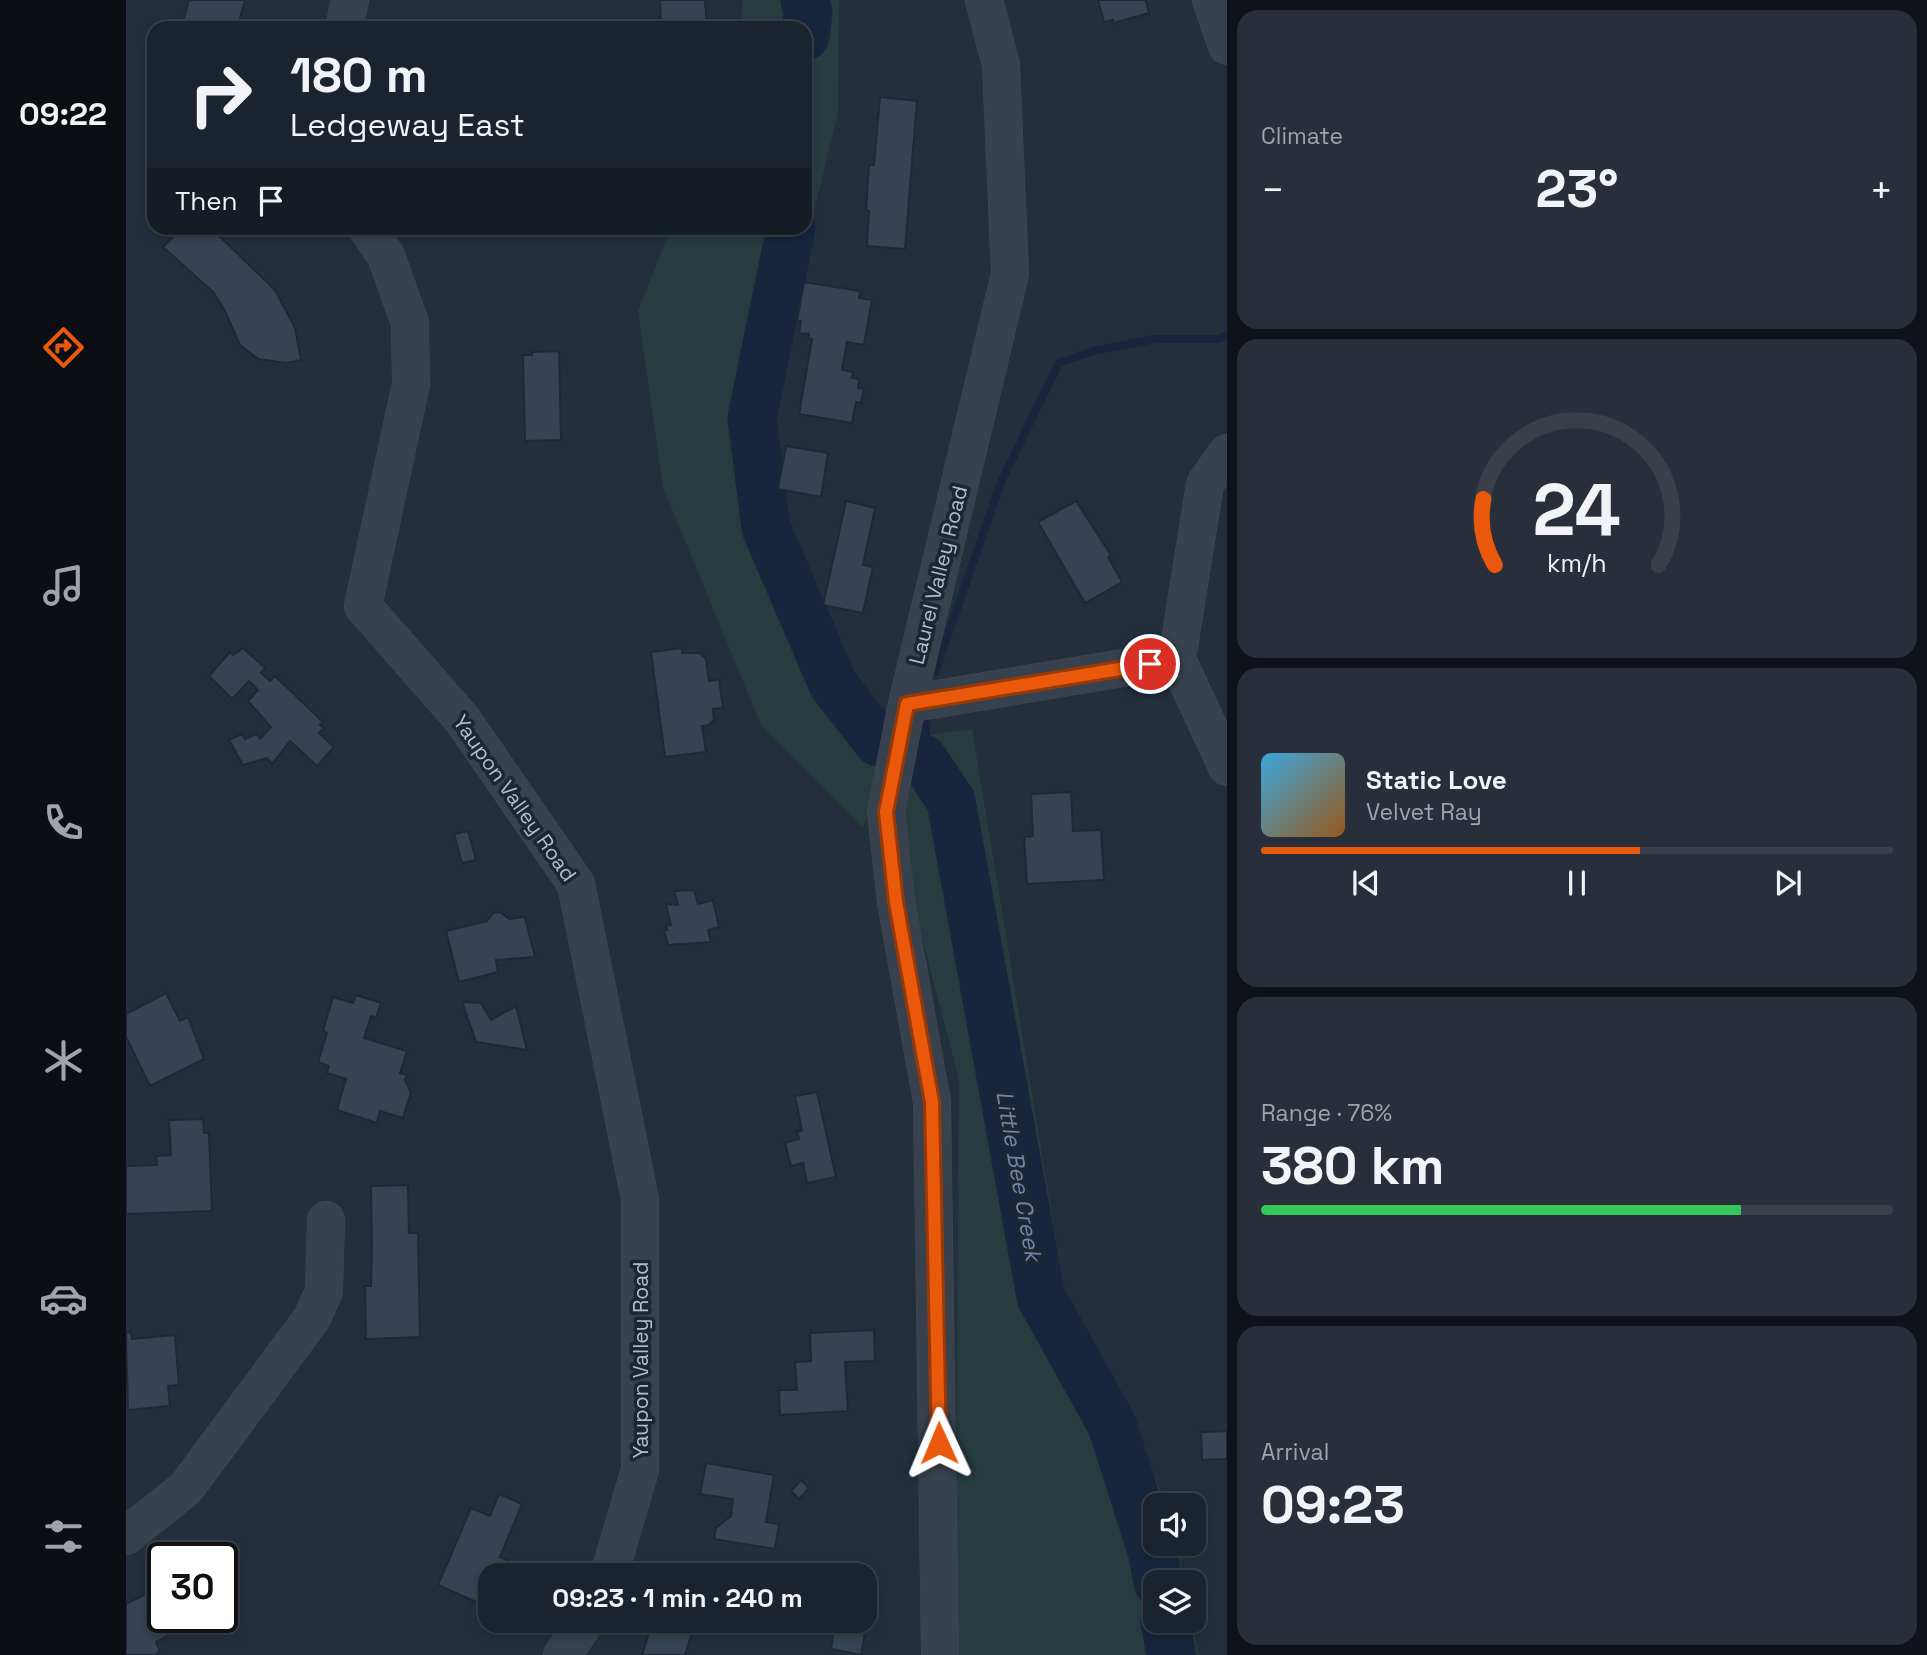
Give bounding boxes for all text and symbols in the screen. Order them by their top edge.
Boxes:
text: 180 m [290,44,428,106]
icon: right [175,49,266,140]
text: 09:22 [19,94,107,134]
text: Ledgeway East [290,105,525,145]
text: Climate [1261,121,1343,151]
text: 23° [1536,156,1619,222]
text: − [1261,166,1285,214]
text: + [1869,166,1893,214]
icon: arrive [252,182,290,220]
text: Then [175,184,238,218]
icon: directions [39,323,88,372]
text: 24 [1533,463,1621,556]
street label: Laurel Valley Road [903,483,973,667]
text: km/h [1547,546,1607,578]
icon: music [39,561,88,610]
pin [1120,634,1180,694]
icon: arrive [1131,645,1169,683]
street label: Yaupon Valley Road [447,710,583,886]
text: Static Love [1366,763,1507,797]
text: Velvet Ray [1366,797,1482,827]
icon: phone [39,798,88,847]
icon: previous [1347,864,1385,902]
icon: pause [1558,864,1596,902]
icon: next [1769,864,1807,902]
icon: climate [39,1036,88,1085]
water label: Little Bee Creek [989,1089,1049,1266]
text: Range · 76% [1261,1098,1392,1128]
text: 380 km [1261,1133,1444,1199]
street label: Yaupon Valley Road [627,1261,654,1459]
icon: car [39,1274,88,1323]
position arrow [902,1406,976,1480]
text: Arrival [1261,1437,1329,1467]
text: 09:23 [1261,1472,1405,1538]
map controls [1143,1493,1206,1633]
button: sound [1143,1493,1206,1556]
icon: filters [39,1512,88,1561]
speed limit sign: 30 [147,1542,238,1633]
button: layers [1143,1570,1206,1633]
text: 09:23 · 1 min · 240 m [552,1581,803,1615]

